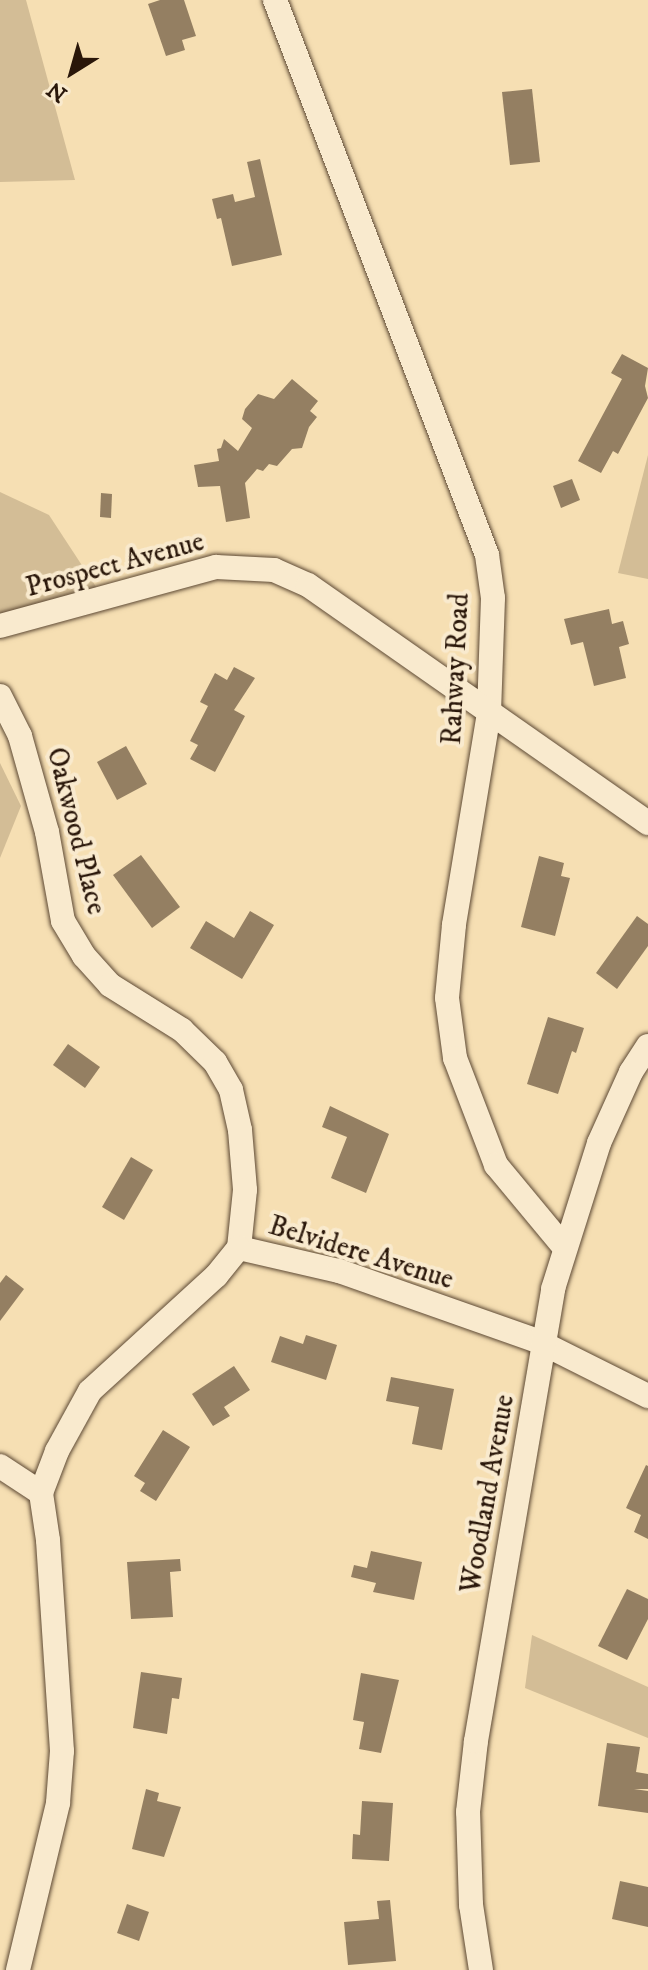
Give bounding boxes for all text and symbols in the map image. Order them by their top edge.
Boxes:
north arrow [32,32,112,112]
text: N [42,75,73,108]
street label: Prospect Avenue [22,525,208,605]
street label: Rahway Road [435,592,477,746]
street label: Oakwood Place [39,744,113,918]
street label: Belvidere Avenue [265,1209,457,1297]
street label: Woodland Avenue [454,1392,522,1596]

